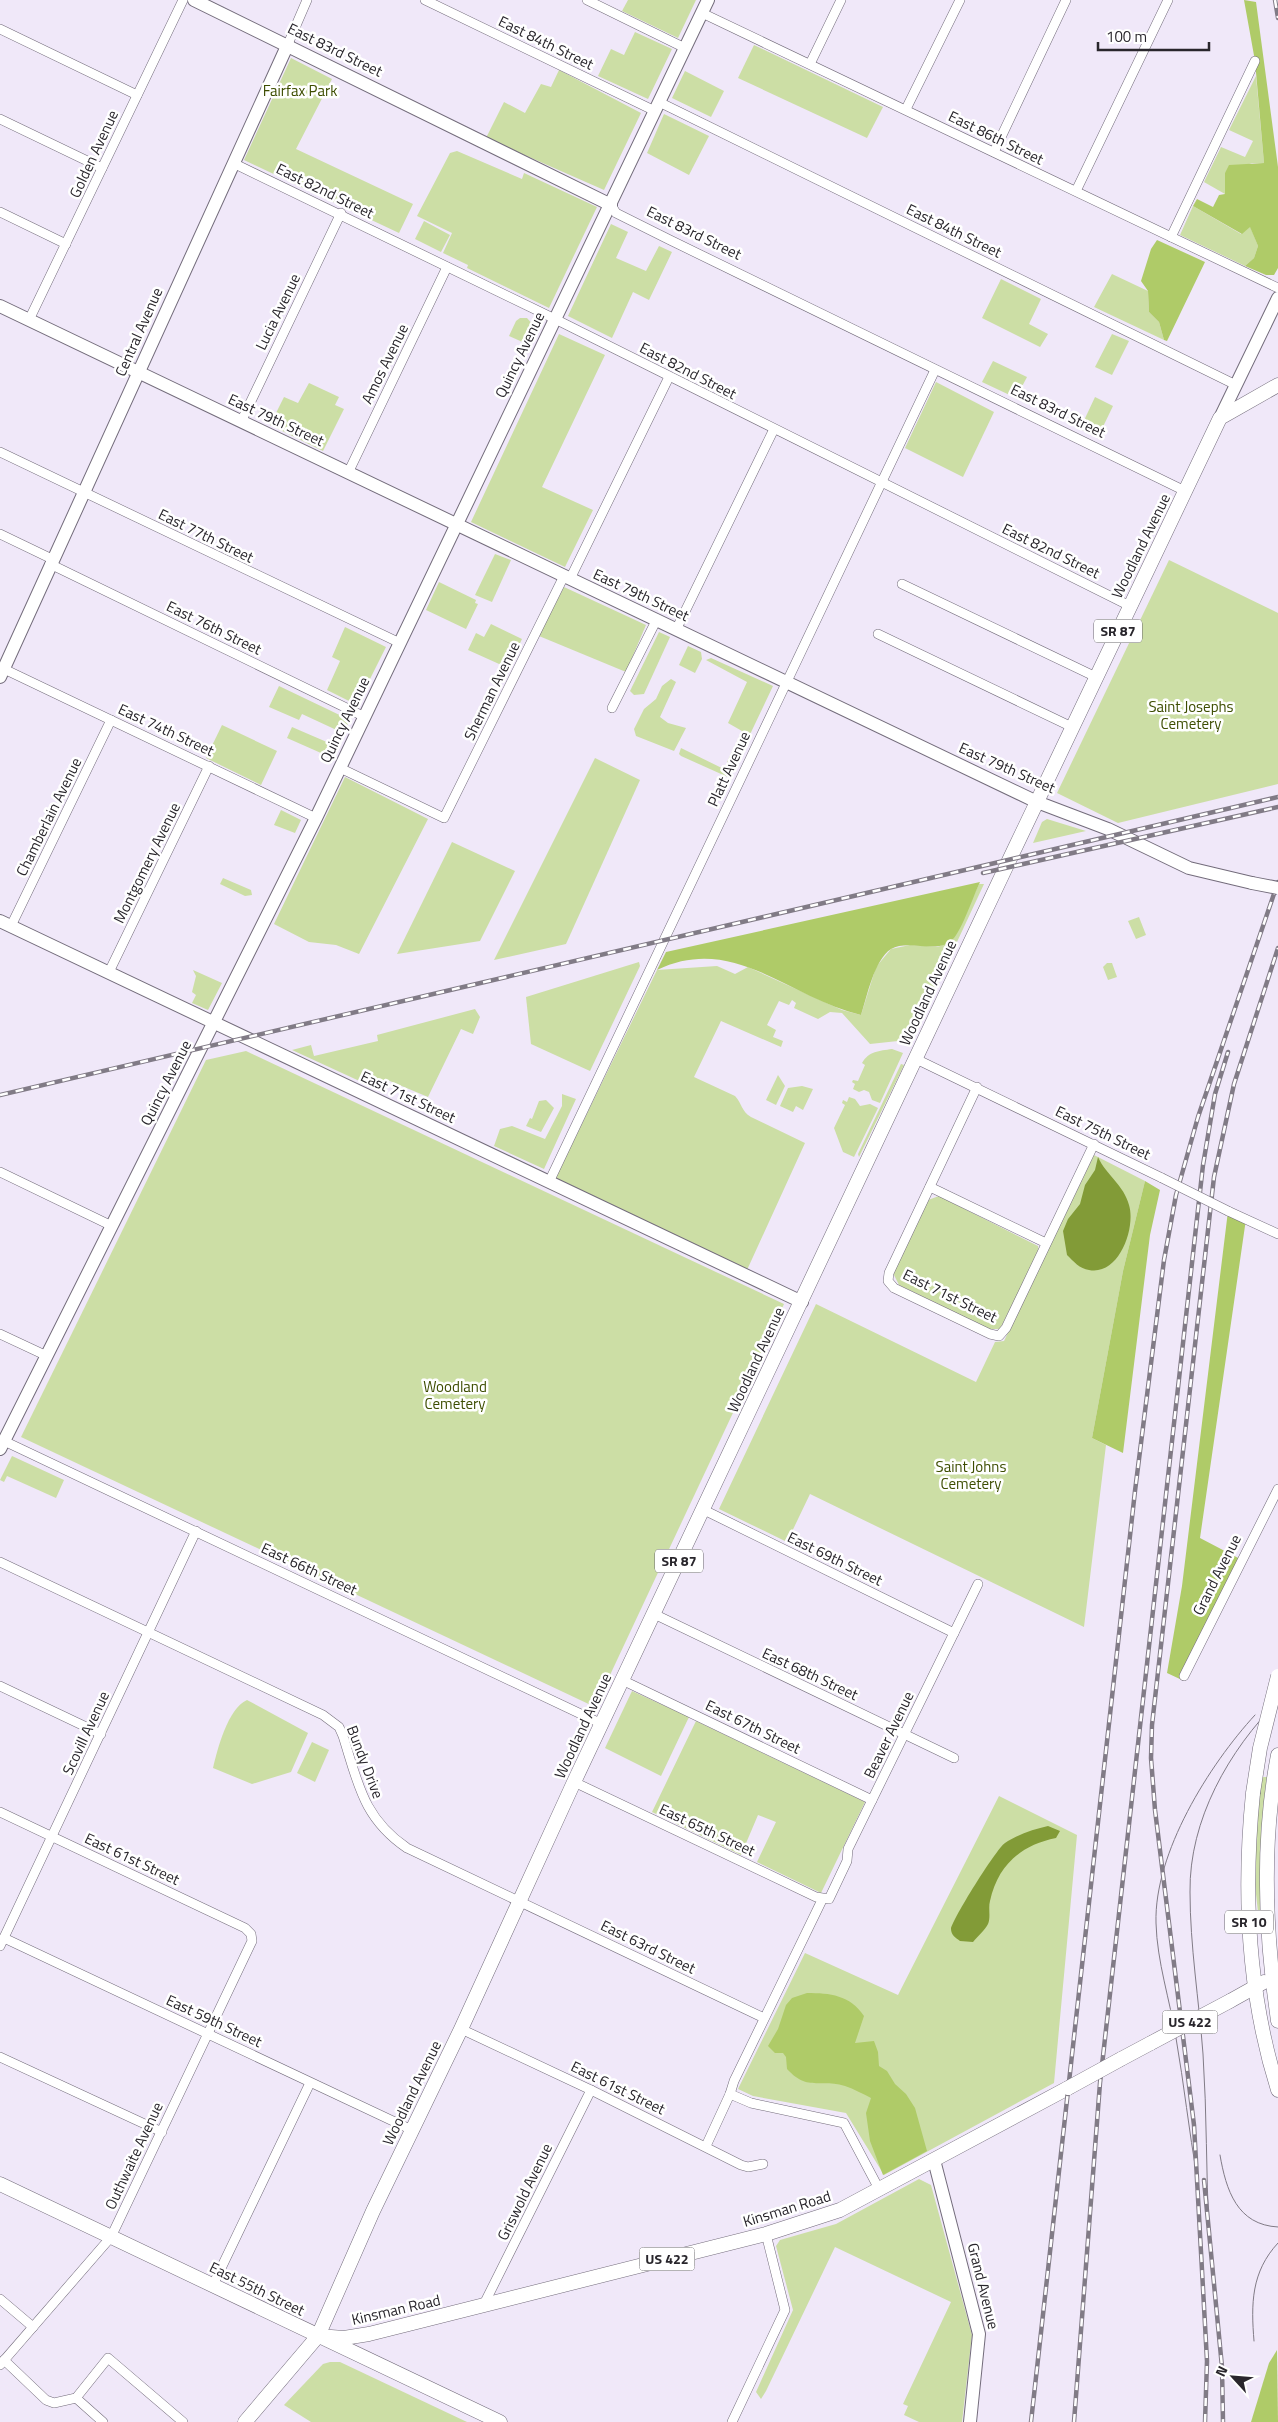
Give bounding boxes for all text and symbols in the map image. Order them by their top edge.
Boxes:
street label: East 84th Street [495,10,598,76]
street label: East 83rd Street [284,17,387,83]
scale bar [1098,20,1209,52]
text: 100 m [1106,25,1147,48]
park label: Fairfax Park [263,79,337,102]
street label: East 86th Street [945,105,1048,171]
street label: Golden Avenue [63,106,124,201]
street label: East 82nd Street [272,157,379,224]
street label: East 84th Street [903,198,1006,264]
street label: East 83rd Street [643,200,746,266]
street label: Lucia Avenue [249,270,306,354]
street label: Central Avenue [109,284,168,380]
street label: Quincy Avenue [489,308,550,402]
street label: Amos Avenue [355,320,414,408]
street label: East 82nd Street [636,336,741,405]
street label: East 83rd Street [1007,378,1110,444]
street label: East 79th Street [224,387,329,452]
street label: Woodland Avenue [1105,490,1176,602]
street label: East 77th Street [155,503,258,569]
street label: East 82nd Street [998,517,1105,584]
street label: East 79th Street [589,562,694,627]
street label: East 76th Street [163,595,266,661]
road number: SR 87 [1094,620,1142,642]
street label: Sherman Avenue [458,638,525,744]
street label: Quincy Avenue [314,673,375,767]
park label: Saint Josephs Cemetery [1148,695,1234,735]
street label: East 74th Street [114,697,219,762]
street label: Platt Avenue [701,727,756,810]
street label: East 79th Street [955,736,1060,799]
street label: Chamberlain Avenue [10,754,87,880]
street label: Montgomery Avenue [107,798,186,927]
street label: Woodland Avenue [893,936,962,1049]
street label: Quincy Avenue [134,1036,197,1130]
street label: East 71st Street [357,1064,460,1129]
street label: East 75th Street [1052,1100,1155,1166]
street label: East 71st Street [899,1263,1002,1329]
street label: Woodland Avenue [721,1303,790,1416]
park label: Woodland Cemetery [423,1375,487,1415]
park label: Saint Johns Cemetery [936,1455,1006,1495]
street label: East 69th Street [784,1526,887,1592]
street label: Grand Avenue [1186,1530,1247,1619]
street label: East 66th Street [257,1536,362,1601]
road number: SR 87 [655,1550,703,1572]
street label: East 68th Street [758,1641,863,1706]
street label: Woodland Avenue [548,1669,617,1782]
street label: Scovill Avenue [56,1687,115,1778]
street label: Beaver Avenue [858,1687,920,1782]
street label: East 67th Street [702,1694,805,1760]
street label: Bundy Drive [341,1722,390,1802]
street label: East 65th Street [655,1797,760,1862]
street label: East 61st Street [81,1826,184,1891]
road number: SR 10 [1225,1910,1273,1934]
street label: East 63rd Street [597,1914,700,1980]
street label: East 59th Street [162,1988,267,2053]
road number: US 422 [1162,2010,1218,2034]
street label: Woodland Avenue [376,2037,447,2149]
street label: East 61st Street [567,2055,670,2121]
street label: Outhwaite Avenue [99,2098,169,2213]
street label: Griswold Avenue [491,2139,558,2244]
street label: Kinsman Road [740,2184,834,2233]
street label: Grand Avenue [962,2240,1005,2331]
road number: US 422 [640,2248,694,2270]
street label: East 55th Street [206,2256,309,2322]
street label: Kinsman Road [349,2288,443,2331]
north arrow [1208,2352,1258,2402]
text: N [1209,2362,1232,2380]

